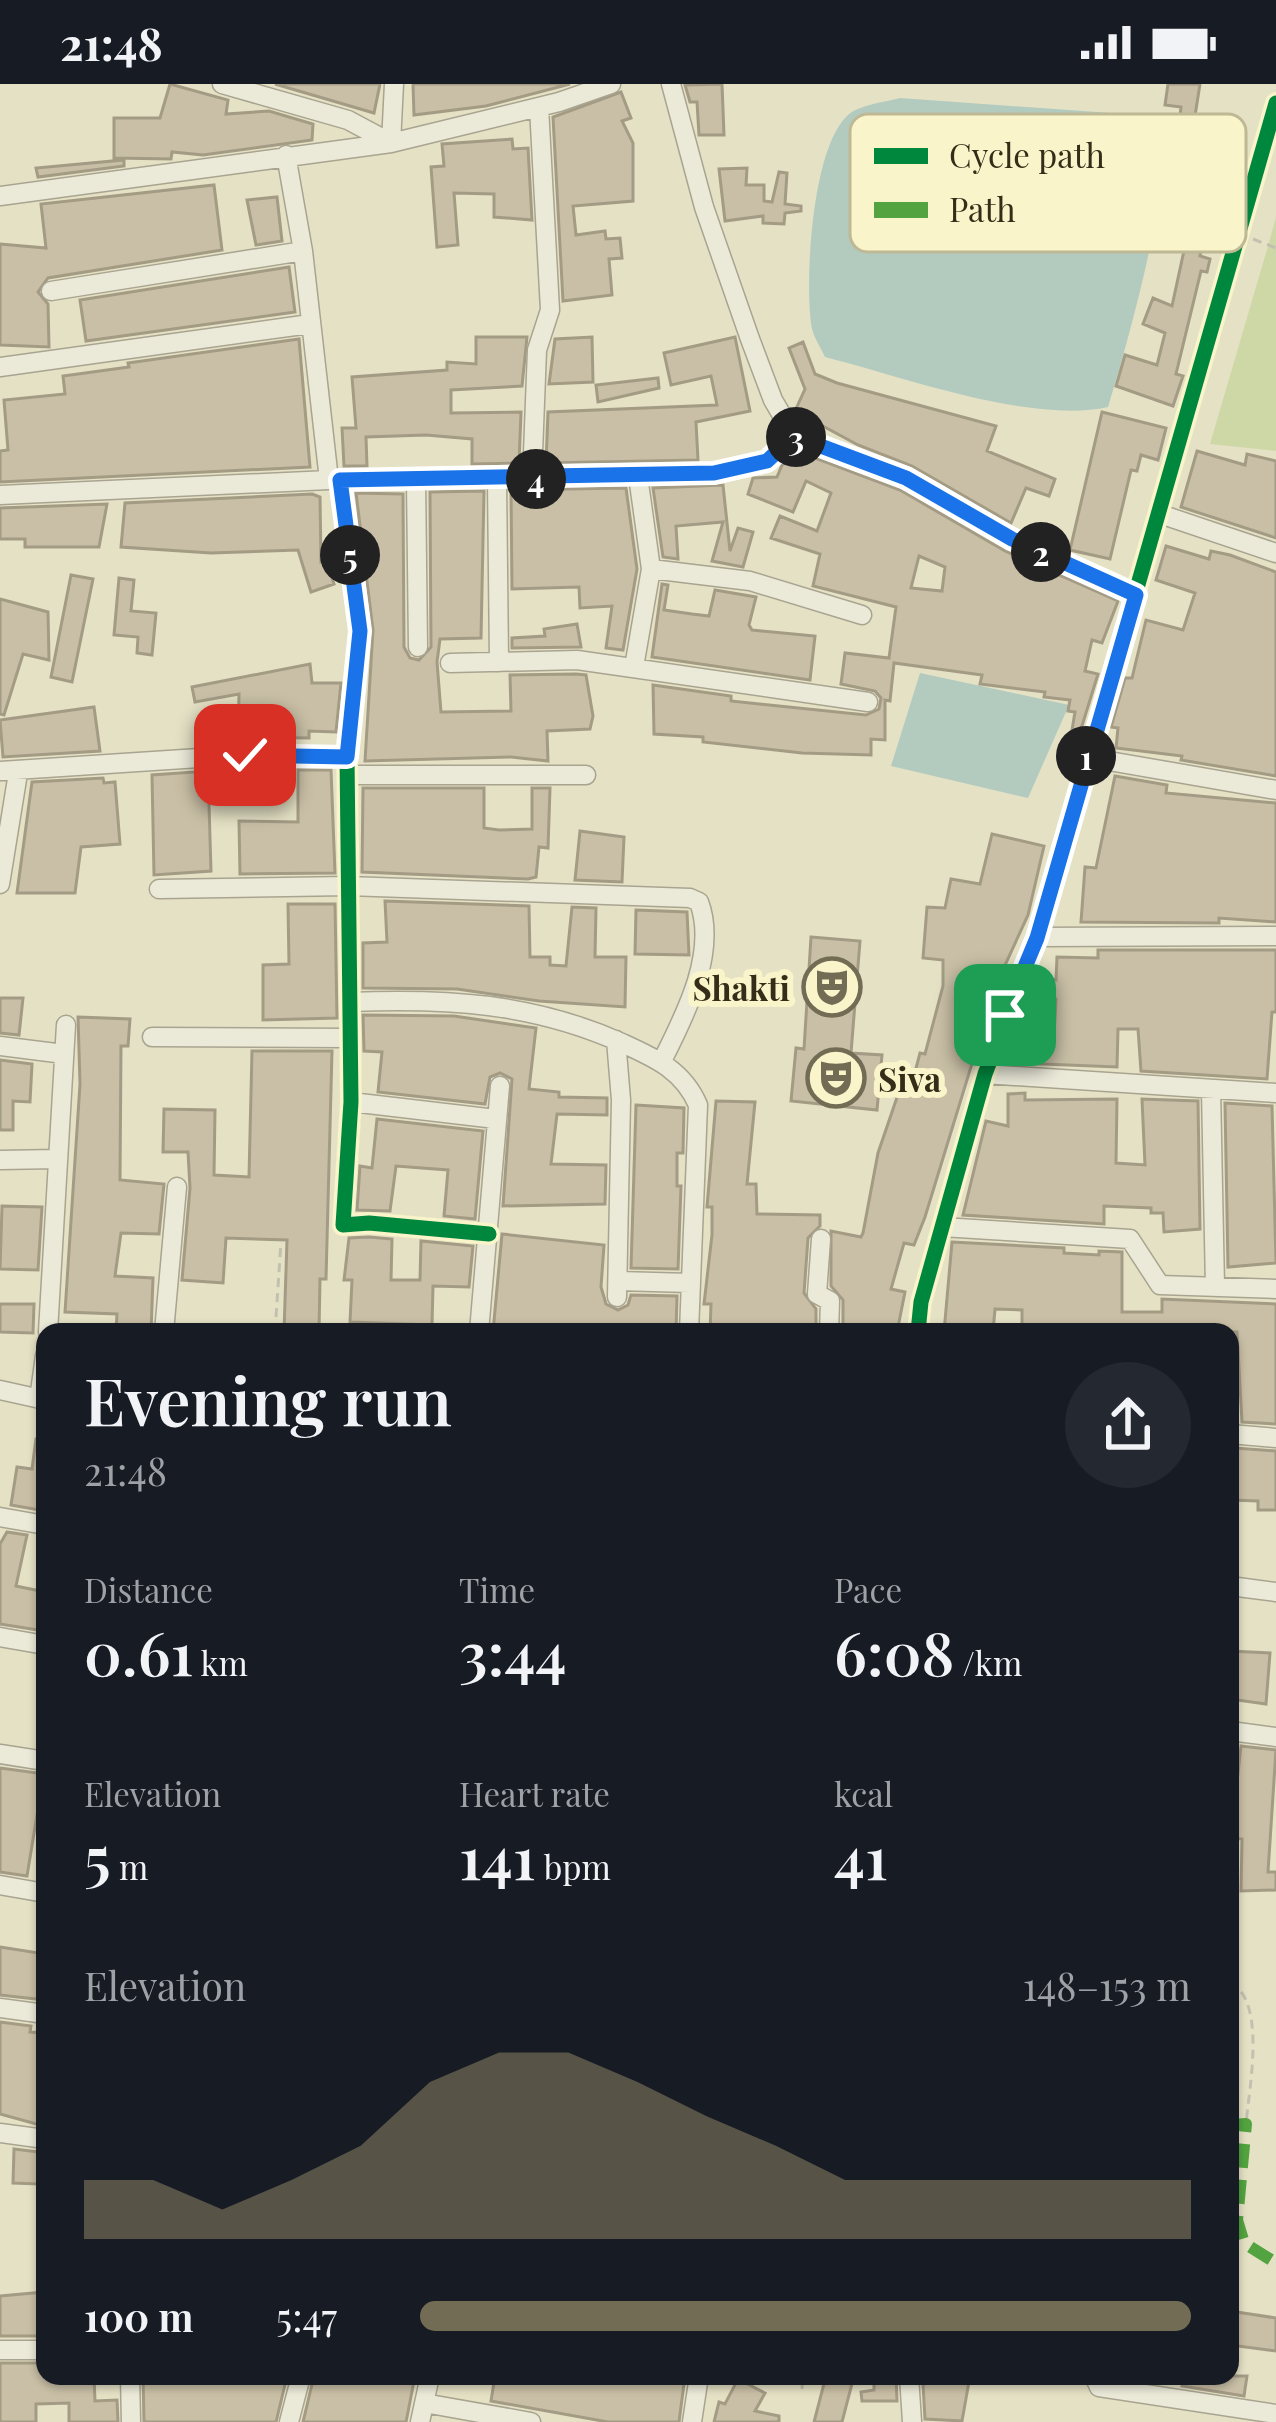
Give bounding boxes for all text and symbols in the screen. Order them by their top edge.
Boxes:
text: 21:48 [60,12,163,72]
legend [850,114,1246,252]
text: Cycle path [949,132,1105,176]
text: Path [949,186,1016,230]
pin: 3 [766,407,826,467]
text: 3 [788,415,804,459]
pin: 4 [506,449,566,509]
text: 4 [527,457,545,501]
pin: 2 [1011,522,1071,582]
pin: 5 [320,525,380,585]
text: 2 [1032,530,1050,574]
text: 5 [342,533,358,577]
pin [194,704,296,806]
icon: check [212,722,278,788]
pin: 1 [1056,726,1116,786]
text: 1 [1080,734,1092,778]
theatre icon: Shakti [801,956,863,1018]
pin [954,964,1056,1066]
place label: Shakti [692,965,790,1009]
icon: arrive [972,982,1038,1048]
theatre icon: Siva [805,1047,867,1109]
place label: Siva [878,1056,941,1100]
text: Evening run [84,1355,452,1443]
button: share [1065,1362,1191,1488]
text: 21:48 [84,1444,167,1496]
text: Distance [84,1567,213,1611]
text: Time [459,1567,535,1611]
text: Pace [834,1567,902,1611]
text: 0.61 [84,1611,193,1691]
text: 3:44 [459,1611,566,1691]
text: 6:08 [834,1611,954,1691]
text: km [193,1640,248,1684]
text: /km [954,1640,1022,1684]
text: Elevation [84,1771,221,1815]
text: Heart rate [459,1771,610,1815]
text: kcal [834,1771,893,1815]
text: 5 [84,1815,111,1895]
text: 141 [459,1815,535,1895]
text: 41 [834,1815,888,1895]
text: m [111,1844,148,1888]
text: bpm [535,1844,611,1888]
text: Elevation [84,1959,246,2011]
text: 148–153 m [1023,1959,1191,2011]
text: 100 m [84,2290,194,2342]
text: 5:47 [276,2290,337,2342]

